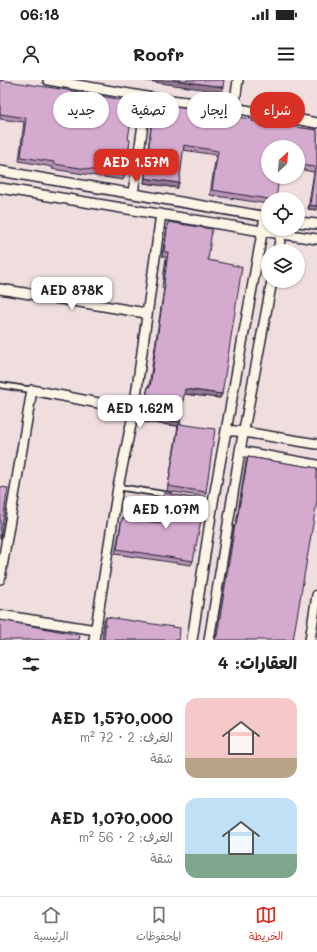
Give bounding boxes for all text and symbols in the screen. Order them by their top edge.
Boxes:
text: 06:18 [20,4,59,24]
text: Roofr [133,42,184,66]
icon: person [20,43,42,65]
icon: menu [275,43,297,65]
chip: جديد [53,92,109,128]
chip: تصفية [117,92,179,128]
chip: إيجار [187,92,242,128]
chip: شراء [250,92,305,128]
north arrow [261,140,305,184]
map controls [261,140,305,288]
pin: AED 1.57M [90,149,182,183]
text: AED 1.57M [103,153,169,170]
button: locate [261,192,305,236]
button: layers [261,244,305,288]
pin: AED 878K [31,277,113,311]
text: AED 878K [40,281,104,298]
pin: AED 1.62M [94,395,186,429]
text: AED 1.62M [107,399,173,416]
pin: AED 1.07M [120,496,212,530]
text: AED 1.07M [132,500,200,517]
text: العقارات: 4 [218,651,297,673]
icon: filters [20,653,42,675]
text: AED 1,570,000 [51,706,173,728]
icon: home [217,714,265,762]
text: الغرف: 2 · 72 m² [80,728,173,745]
text: شقة [150,749,173,766]
text: AED 1,070,000 [50,806,173,828]
icon: home [217,814,265,862]
text: الغرف: 2 · 56 m² [79,828,173,845]
text: شقة [150,849,173,866]
tab: الرئيسية [34,904,68,946]
tab: المحفوظات [136,904,181,946]
tab: الخريطة [249,904,283,946]

